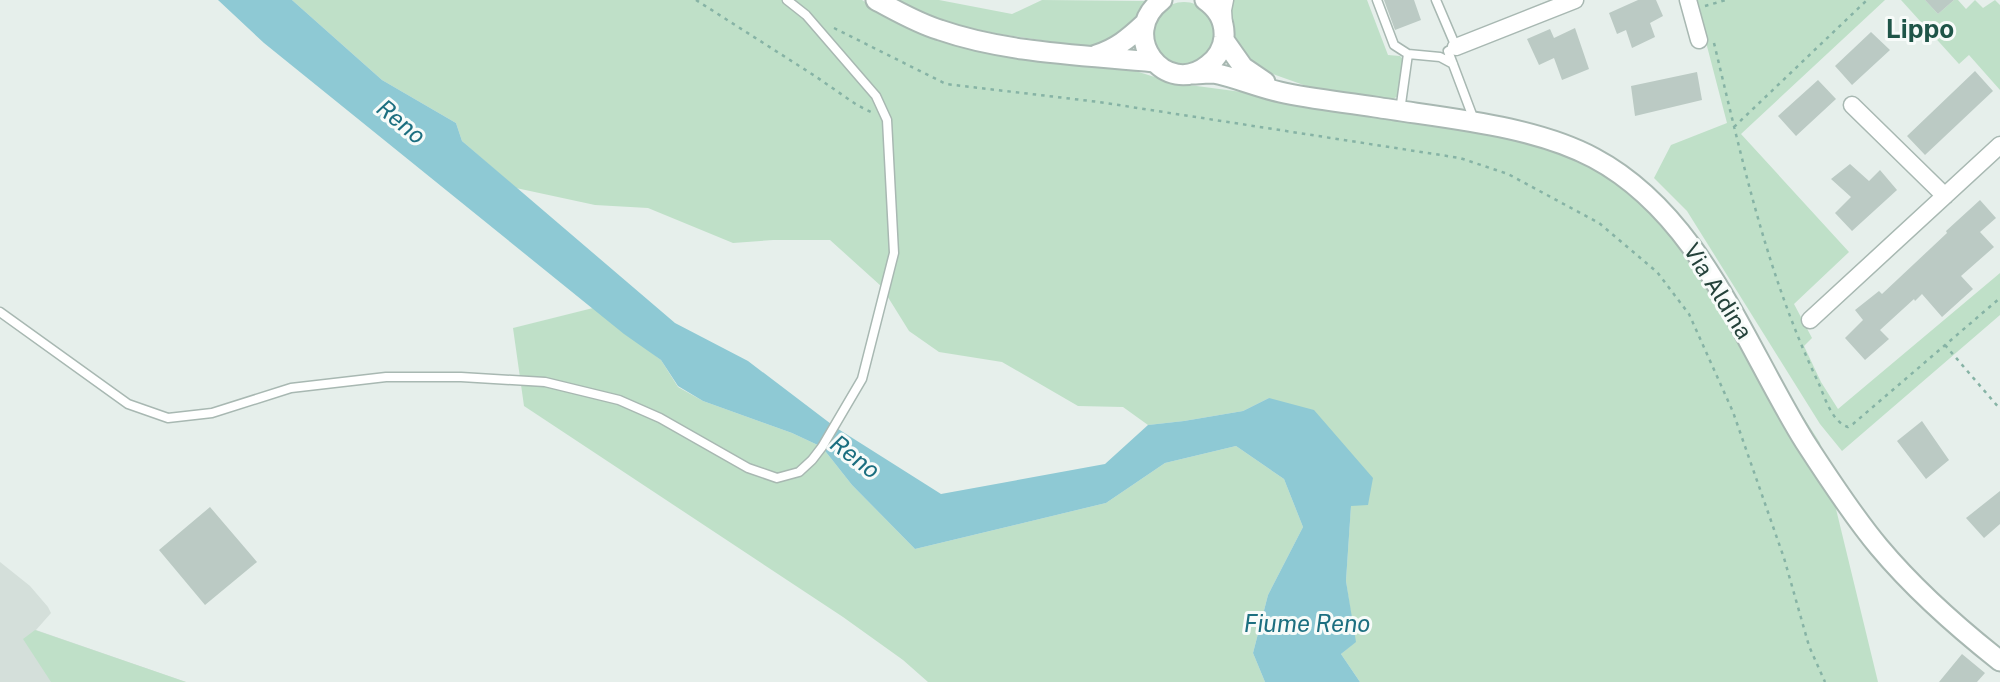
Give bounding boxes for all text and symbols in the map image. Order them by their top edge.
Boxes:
district label: Lippo [1886,13,1954,44]
water label: Reno [372,93,432,149]
street label: Via Aldina [1678,238,1758,344]
water label: Reno [825,429,886,484]
water label: Fiume Reno [1244,609,1370,637]

